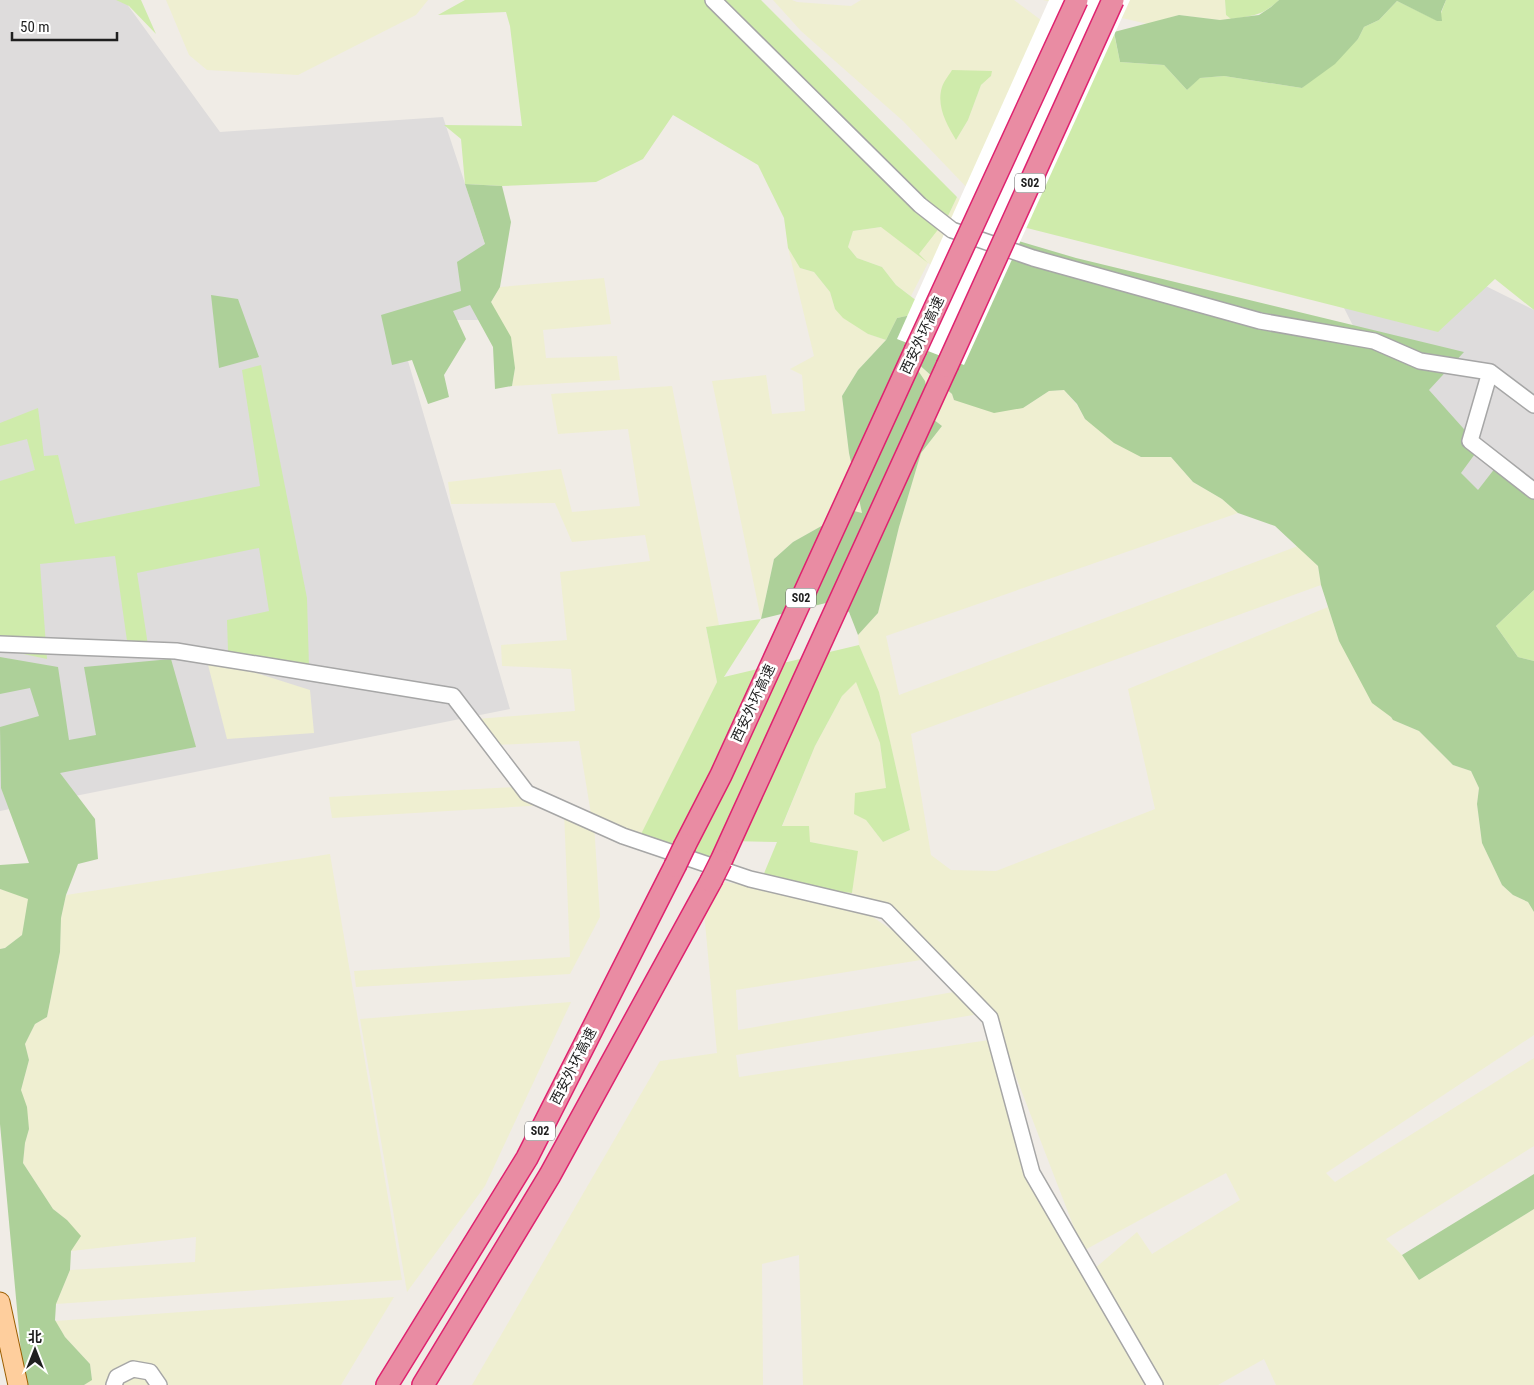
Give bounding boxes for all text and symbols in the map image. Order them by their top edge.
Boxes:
scale bar [12,10,118,42]
text: 50 m [20,18,50,36]
road number: S02 [1015,174,1045,192]
street label: 西安外环高速 [897,294,947,376]
road number: S02 [786,588,816,608]
street label: 西安外环高速 [728,662,778,744]
street label: 西安外环高速 [547,1025,599,1107]
road number: S02 [525,1122,555,1140]
north arrow [10,1325,60,1375]
text: 北 [28,1329,42,1345]

